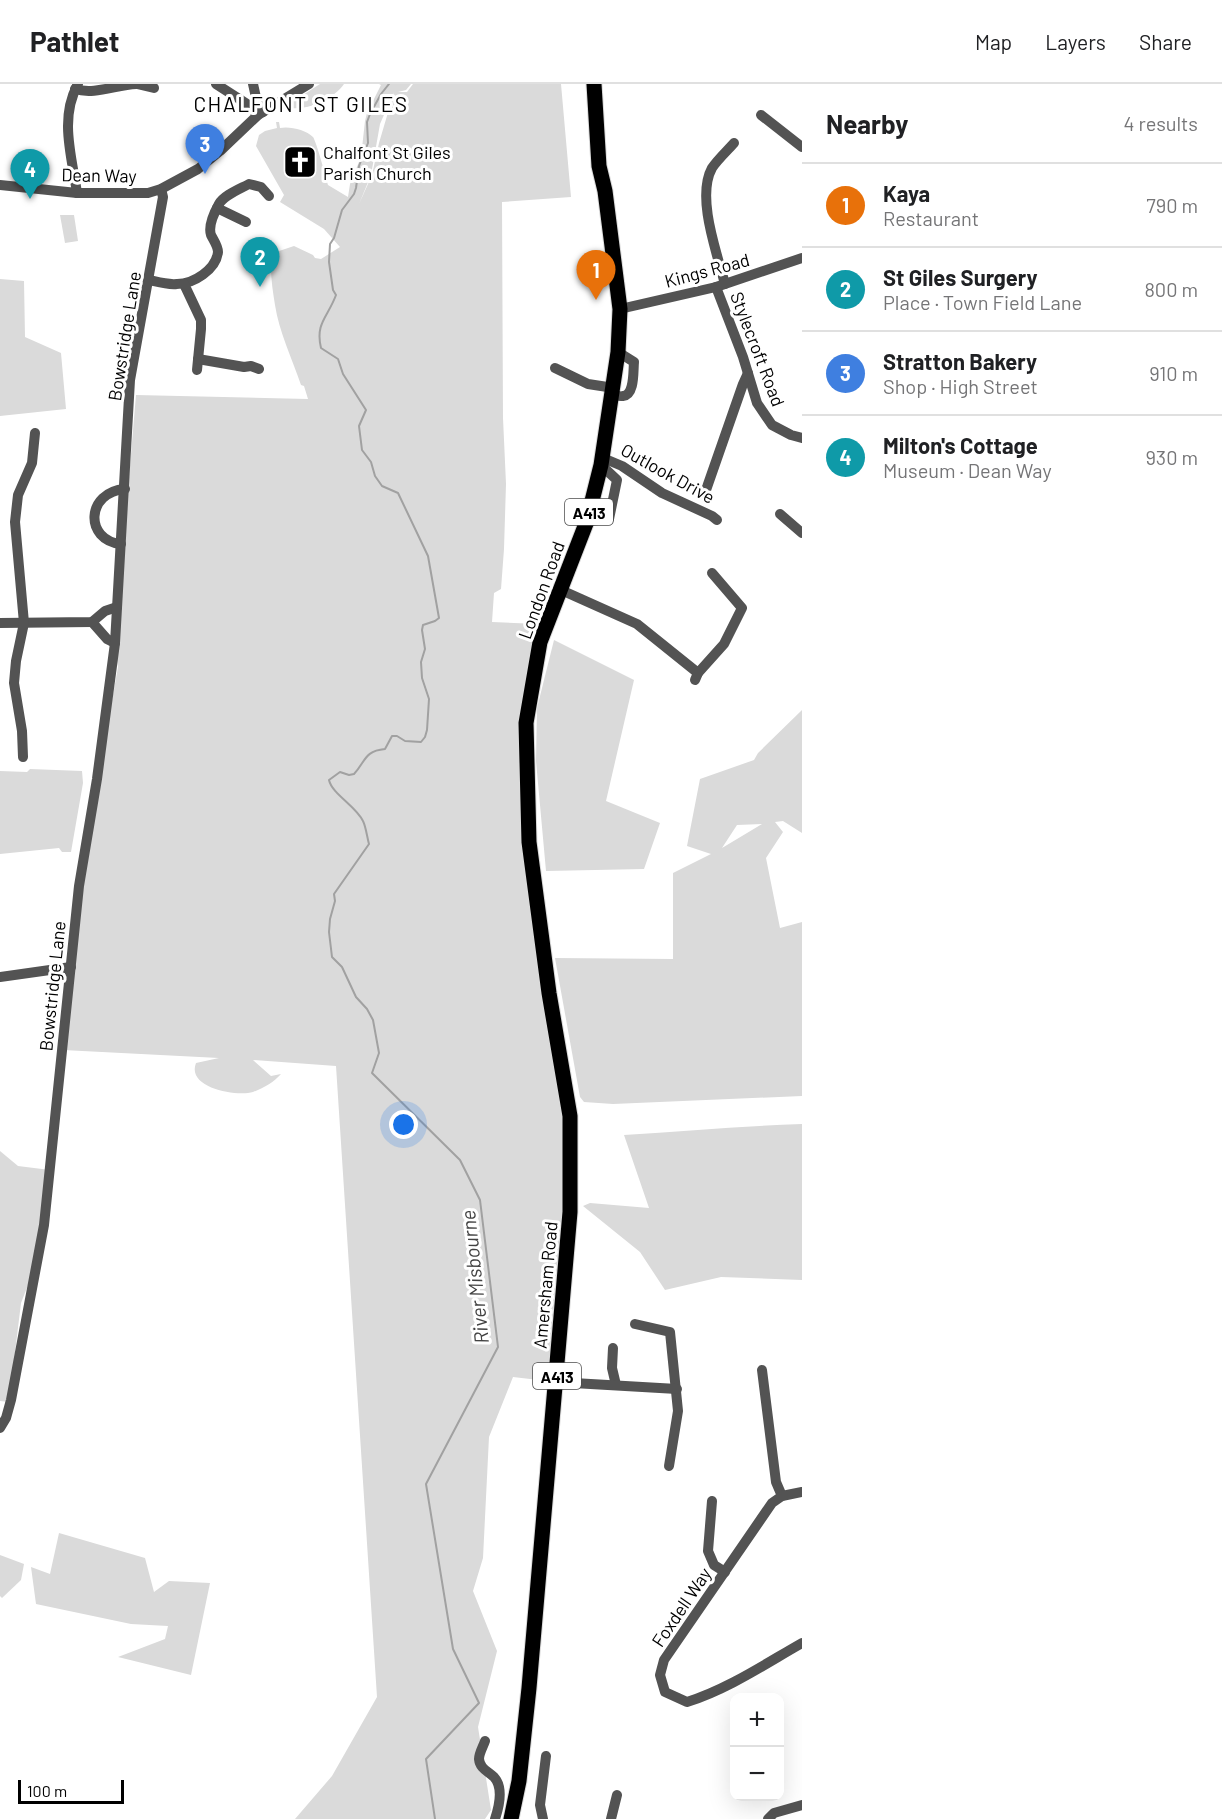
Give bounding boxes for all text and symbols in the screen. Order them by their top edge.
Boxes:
text: Pathlet [30,24,119,58]
text: Map [975,29,1012,54]
text: Layers [1045,29,1106,54]
text: Share [1139,29,1192,54]
district label: CHALFONT ST GILES [193,91,409,116]
text: Nearby [826,108,908,139]
text: 4 results [1123,111,1198,135]
pin: 3 [186,124,224,174]
place label: Chalfont St Giles Parish Church [323,141,451,184]
church icon: Chalfont St Giles Parish Church [282,144,318,180]
pin: 4 [10,150,50,199]
street label: Dean Way [61,163,137,187]
text: Kaya [883,180,930,206]
text: 1 [842,193,849,217]
text: 790 m [1146,193,1198,217]
text: Restaurant [883,206,979,230]
pin: 2 [240,238,280,287]
street label: Kings Road [662,248,752,292]
pin: 1 [576,250,616,300]
text: St Giles Surgery [883,264,1038,290]
street label: Bowstridge Lane [103,270,145,402]
text: 2 [840,277,851,301]
text: 800 m [1144,277,1198,301]
street label: Stylecroft Road [726,289,790,409]
text: Place · Town Field Lane [883,290,1082,314]
text: Stratton Bakery [883,348,1037,374]
text: 3 [840,361,851,385]
text: 910 m [1149,361,1198,385]
text: Shop · High Street [883,374,1038,398]
text: Milton's Cottage [883,432,1038,458]
street label: Outlook Drive [617,438,719,508]
text: 4 [839,445,852,469]
text: 930 m [1145,445,1198,469]
text: Museum · Dean Way [883,458,1052,482]
road number: A413 [565,499,613,525]
street label: London Road [513,538,569,642]
street label: Bowstridge Lane [34,920,70,1052]
your location [389,1110,418,1139]
water label: River Misbourne [455,1209,493,1345]
street label: Amersham Road [528,1220,562,1350]
road number: A413 [533,1363,581,1389]
street label: Foxdell Way [646,1563,716,1651]
map controls [730,1693,784,1801]
button: + [730,1693,784,1747]
button: − [730,1747,784,1801]
scale bar [18,1777,124,1804]
text: 100 m [27,1781,67,1800]

